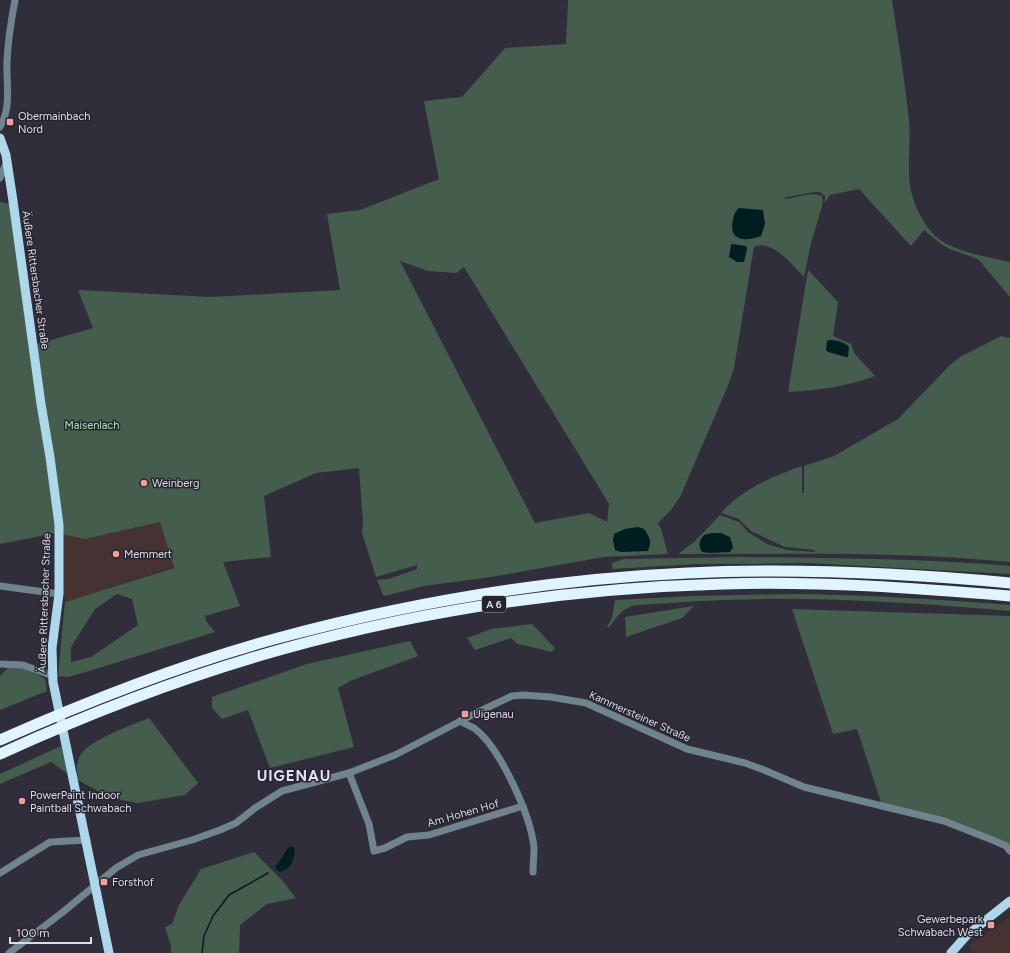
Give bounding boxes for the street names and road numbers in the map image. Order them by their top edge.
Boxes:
street label: Äußere Rittersbacher Straße [19,210,52,350]
street label: Äußere Rittersbacher Straße [36,533,53,673]
road number: A 6 [482,596,506,612]
street label: Kammersteiner Straße [587,688,692,745]
street label: Am Hohen Hof [426,797,501,830]

